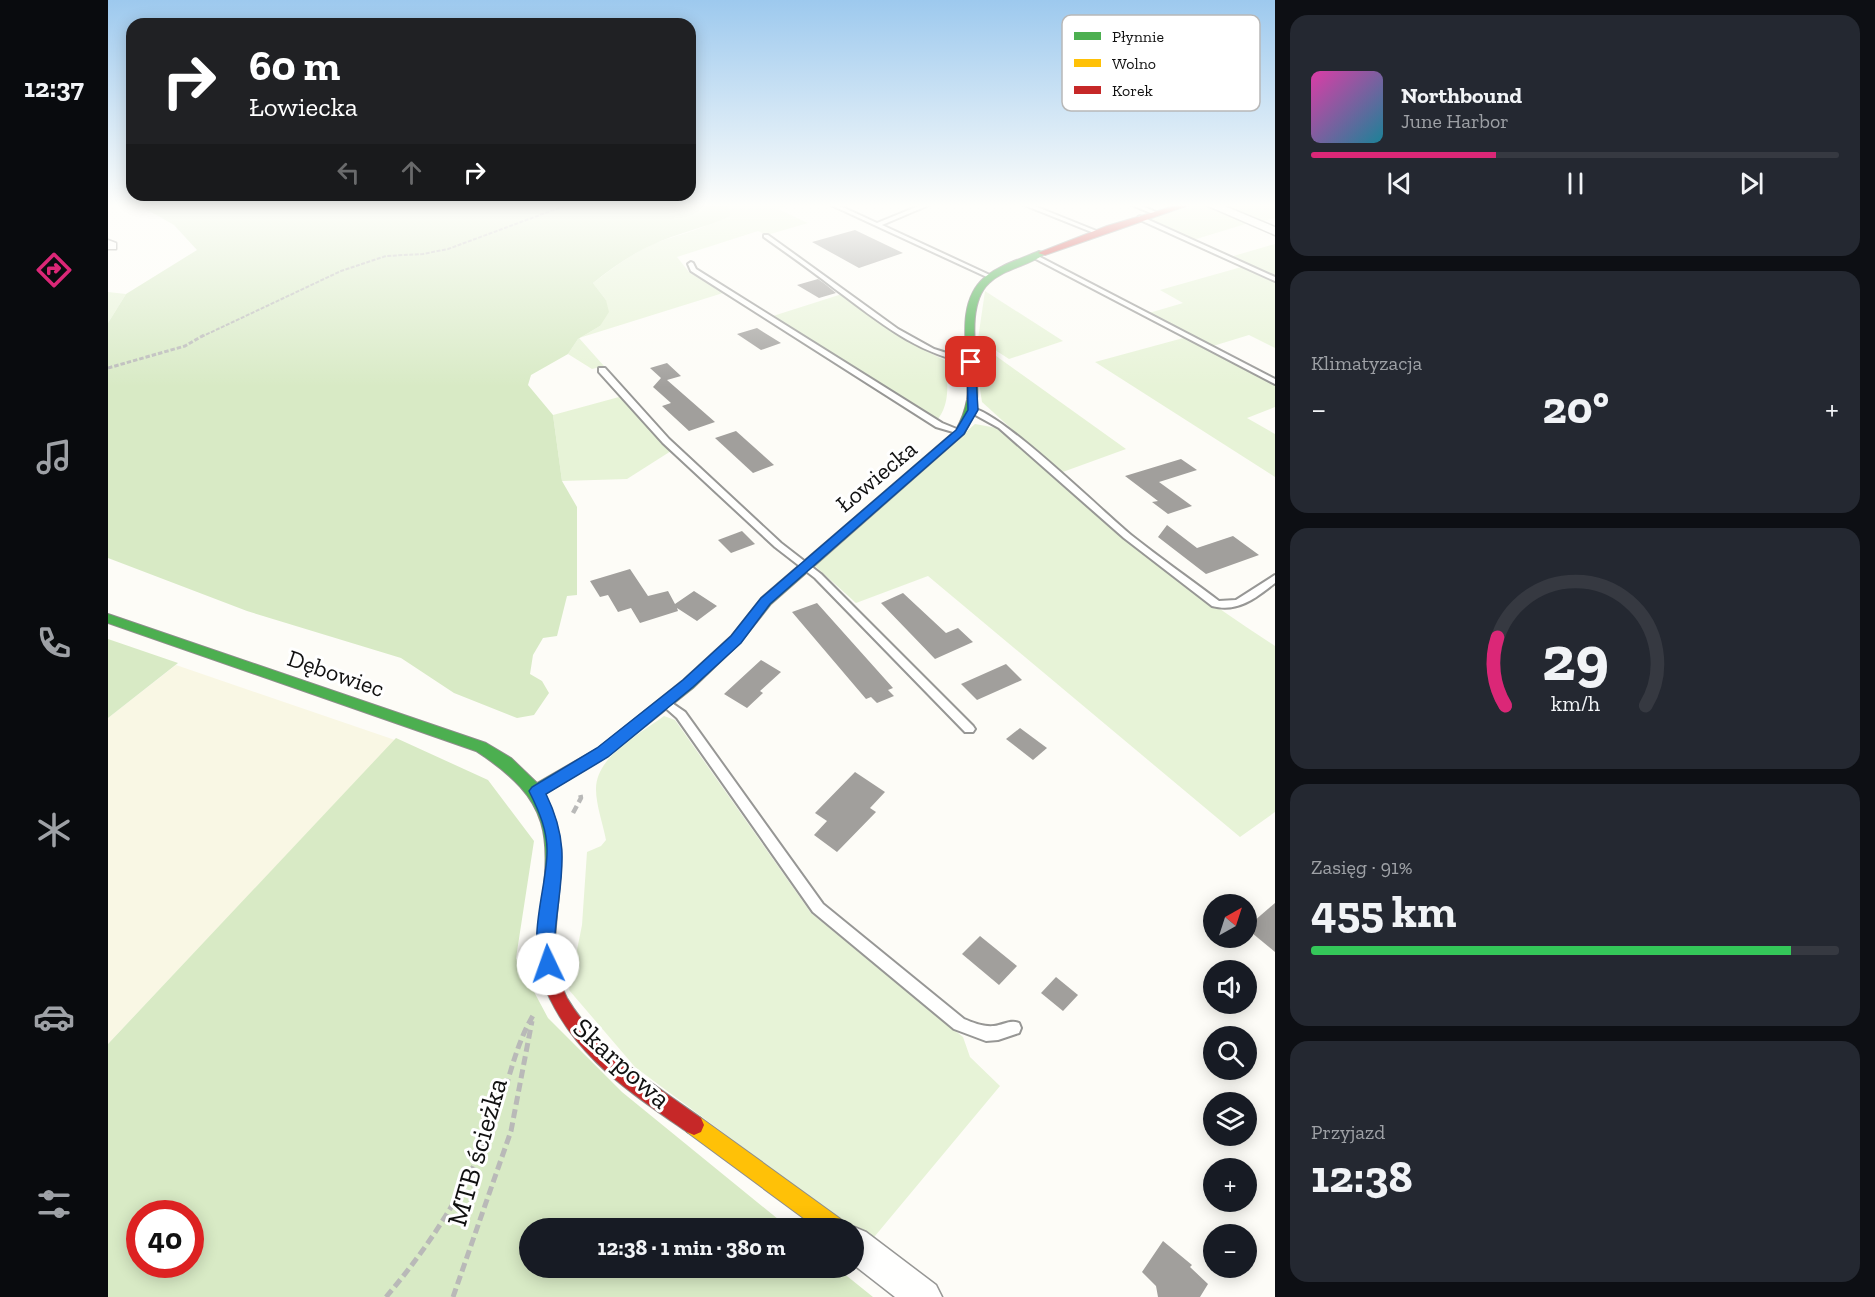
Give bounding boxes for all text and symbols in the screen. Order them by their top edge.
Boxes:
legend [1062,15,1260,111]
text: Płynnie [1112,27,1164,46]
text: 60 m [249,40,340,91]
icon: right [150,42,228,120]
text: Wolno [1112,54,1156,73]
text: 12:37 [24,72,84,104]
text: Korek [1112,81,1153,100]
text: Northbound [1401,82,1522,109]
text: Łowiecka [249,91,358,123]
text: June Harbor [1401,109,1509,133]
icon: left [332,156,365,189]
icon: ahead [395,156,428,189]
icon: right [458,156,491,189]
icon: previous [1383,167,1416,200]
icon: pause [1559,167,1592,200]
icon: next [1735,167,1768,200]
icon: directions [33,249,75,291]
pin [945,336,996,387]
icon: arrive [954,345,987,378]
text: Klimatyzacja [1311,351,1422,375]
text: 20° [1543,381,1609,435]
text: − [1311,389,1326,428]
text: + [1825,389,1839,428]
street label: Łowiecka [830,434,923,518]
icon: music [33,436,75,478]
text: 29 [1542,621,1608,696]
icon: phone [33,622,75,664]
street label: Dębowiec [284,643,388,703]
text: km/h [1551,691,1599,716]
icon: climate [33,809,75,851]
text: Zasięg · 91% [1311,855,1412,879]
text: 455 km [1311,885,1456,939]
north arrow [1203,894,1257,948]
map controls [1203,894,1257,1278]
position arrow [516,932,580,996]
button: sound [1203,960,1257,1014]
icon: car [33,996,75,1038]
street label: Skarpowa [567,1011,678,1115]
button: search [1203,1026,1257,1080]
street label: MTB ścieżka [440,1074,514,1230]
button: layers [1203,1092,1257,1146]
text: Przyjazd [1311,1120,1385,1144]
text: 12:38 [1311,1150,1413,1204]
button: + [1203,1158,1257,1212]
icon: filters [33,1183,75,1225]
speed limit sign: 40 [126,1200,204,1278]
button: − [1203,1224,1257,1278]
text: 12:38 · 1 min · 380 m [598,1234,785,1261]

